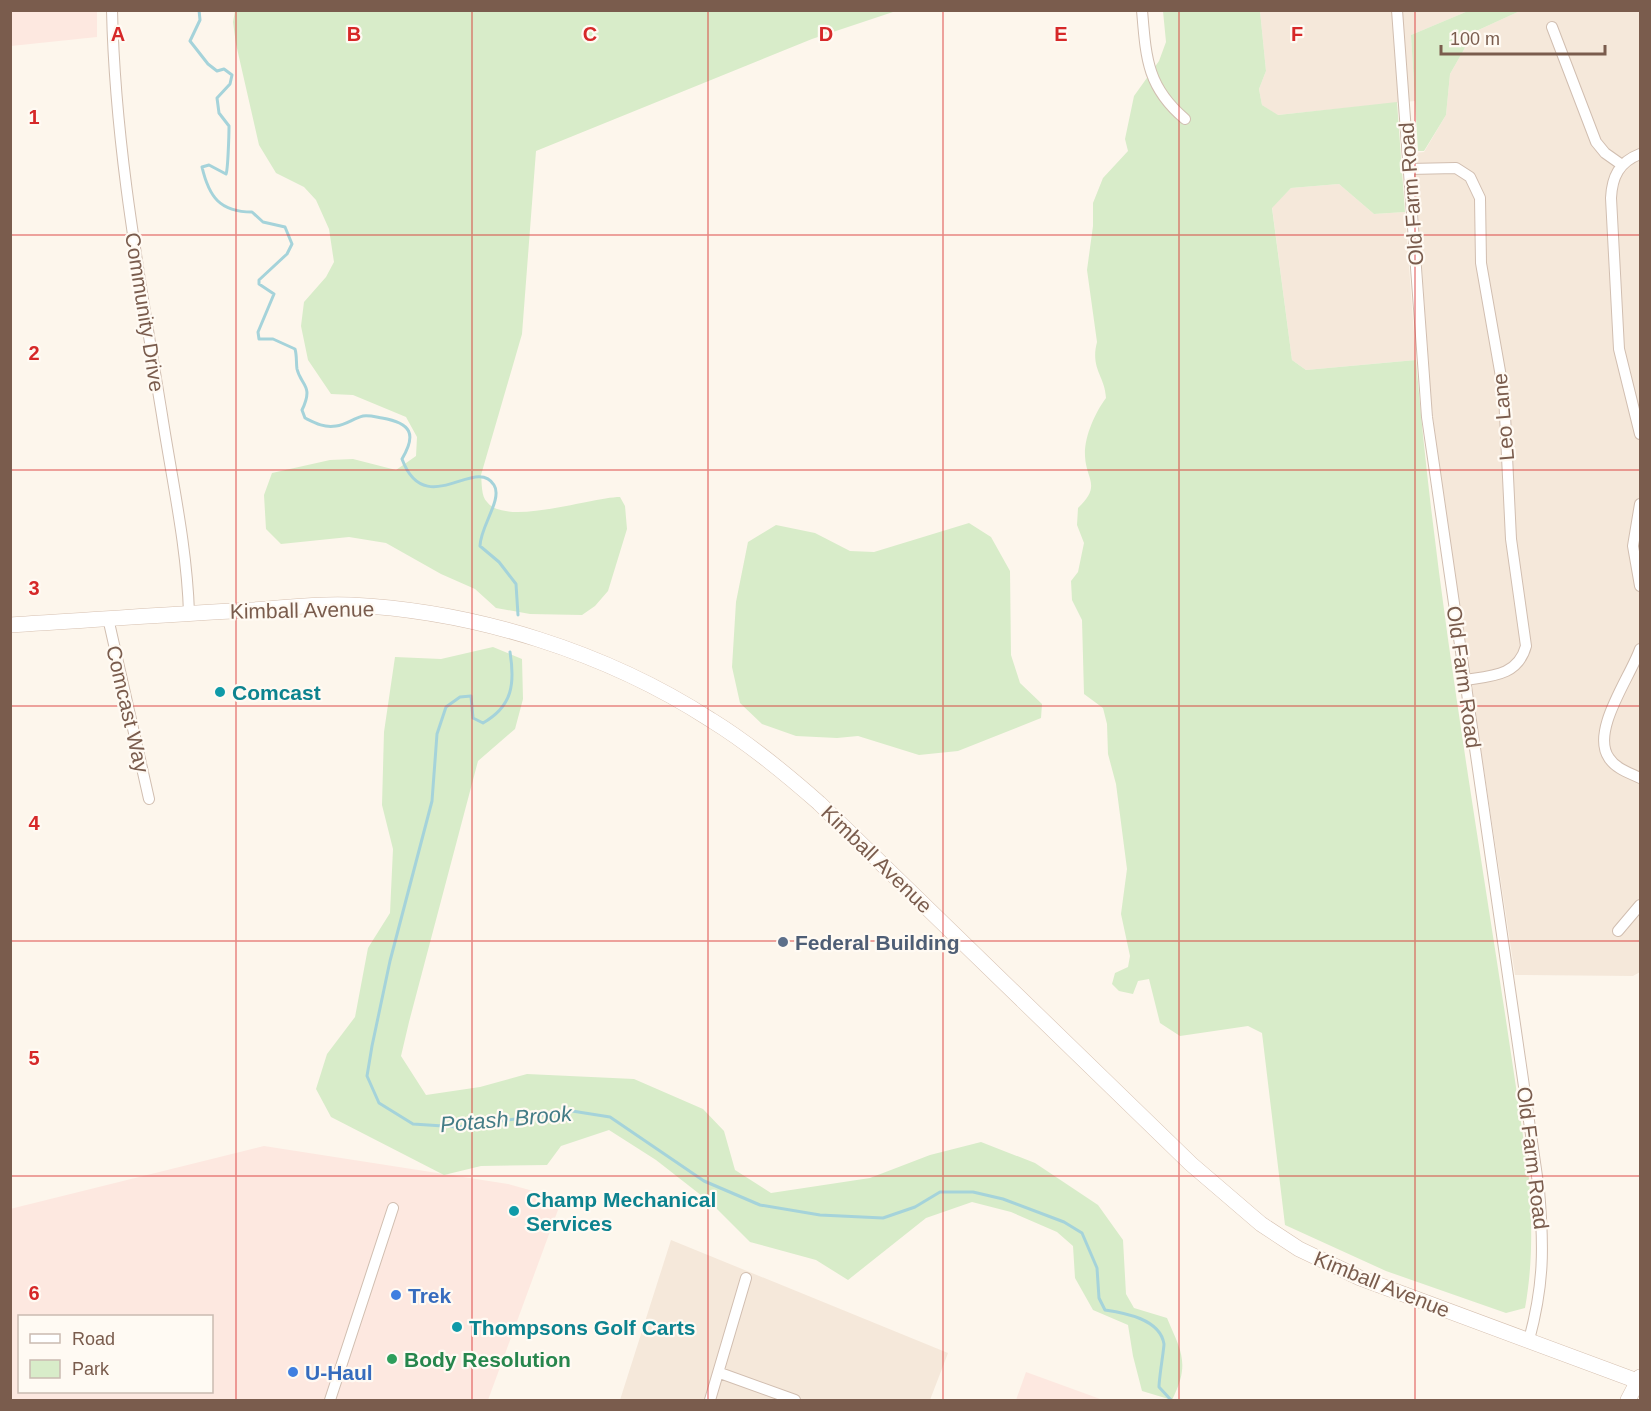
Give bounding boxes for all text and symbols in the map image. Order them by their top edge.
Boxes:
scale bar [1441,18,1604,56]
text: A [111,23,125,45]
text: B [347,23,361,45]
text: C [583,23,597,45]
text: D [819,23,833,45]
text: E [1054,23,1068,45]
text: F [1291,23,1303,45]
text: 100 m [1450,29,1500,49]
text: 1 [28,106,40,128]
street label: Old Farm Road [1395,122,1427,266]
street label: Community Drive [121,231,169,393]
text: 2 [28,342,40,364]
street label: Leo Lane [1488,372,1518,462]
text: 3 [28,577,40,599]
street label: Kimball Avenue [230,597,374,623]
street label: Old Farm Road [1443,604,1485,750]
street label: Comcast Way [102,643,154,775]
place label: Comcast [232,681,321,704]
marker: Comcast [213,685,227,699]
street label: Kimball Avenue [817,801,937,917]
text: 4 [28,812,40,834]
place label: Federal Building [795,931,960,954]
marker: Federal Building [776,935,790,949]
text: 5 [28,1047,40,1069]
street label: Old Farm Road [1513,1085,1553,1231]
water label: Potash Brook [439,1101,574,1137]
place label: Champ Mechanical Services [526,1188,716,1235]
marker: Champ Mechanical Services [507,1204,521,1218]
street label: Kimball Avenue [1311,1246,1453,1322]
text: 6 [28,1282,40,1304]
place label: Trek [408,1284,452,1307]
marker: Trek [389,1288,403,1302]
legend [18,1315,213,1393]
place label: Thompsons Golf Carts [469,1316,695,1339]
marker: Thompsons Golf Carts [450,1320,464,1334]
text: Road [72,1329,115,1349]
place label: Body Resolution [404,1348,571,1371]
marker: Body Resolution [385,1352,399,1366]
text: Park [72,1359,110,1379]
place label: U-Haul [305,1361,373,1384]
marker: U-Haul [286,1365,300,1379]

